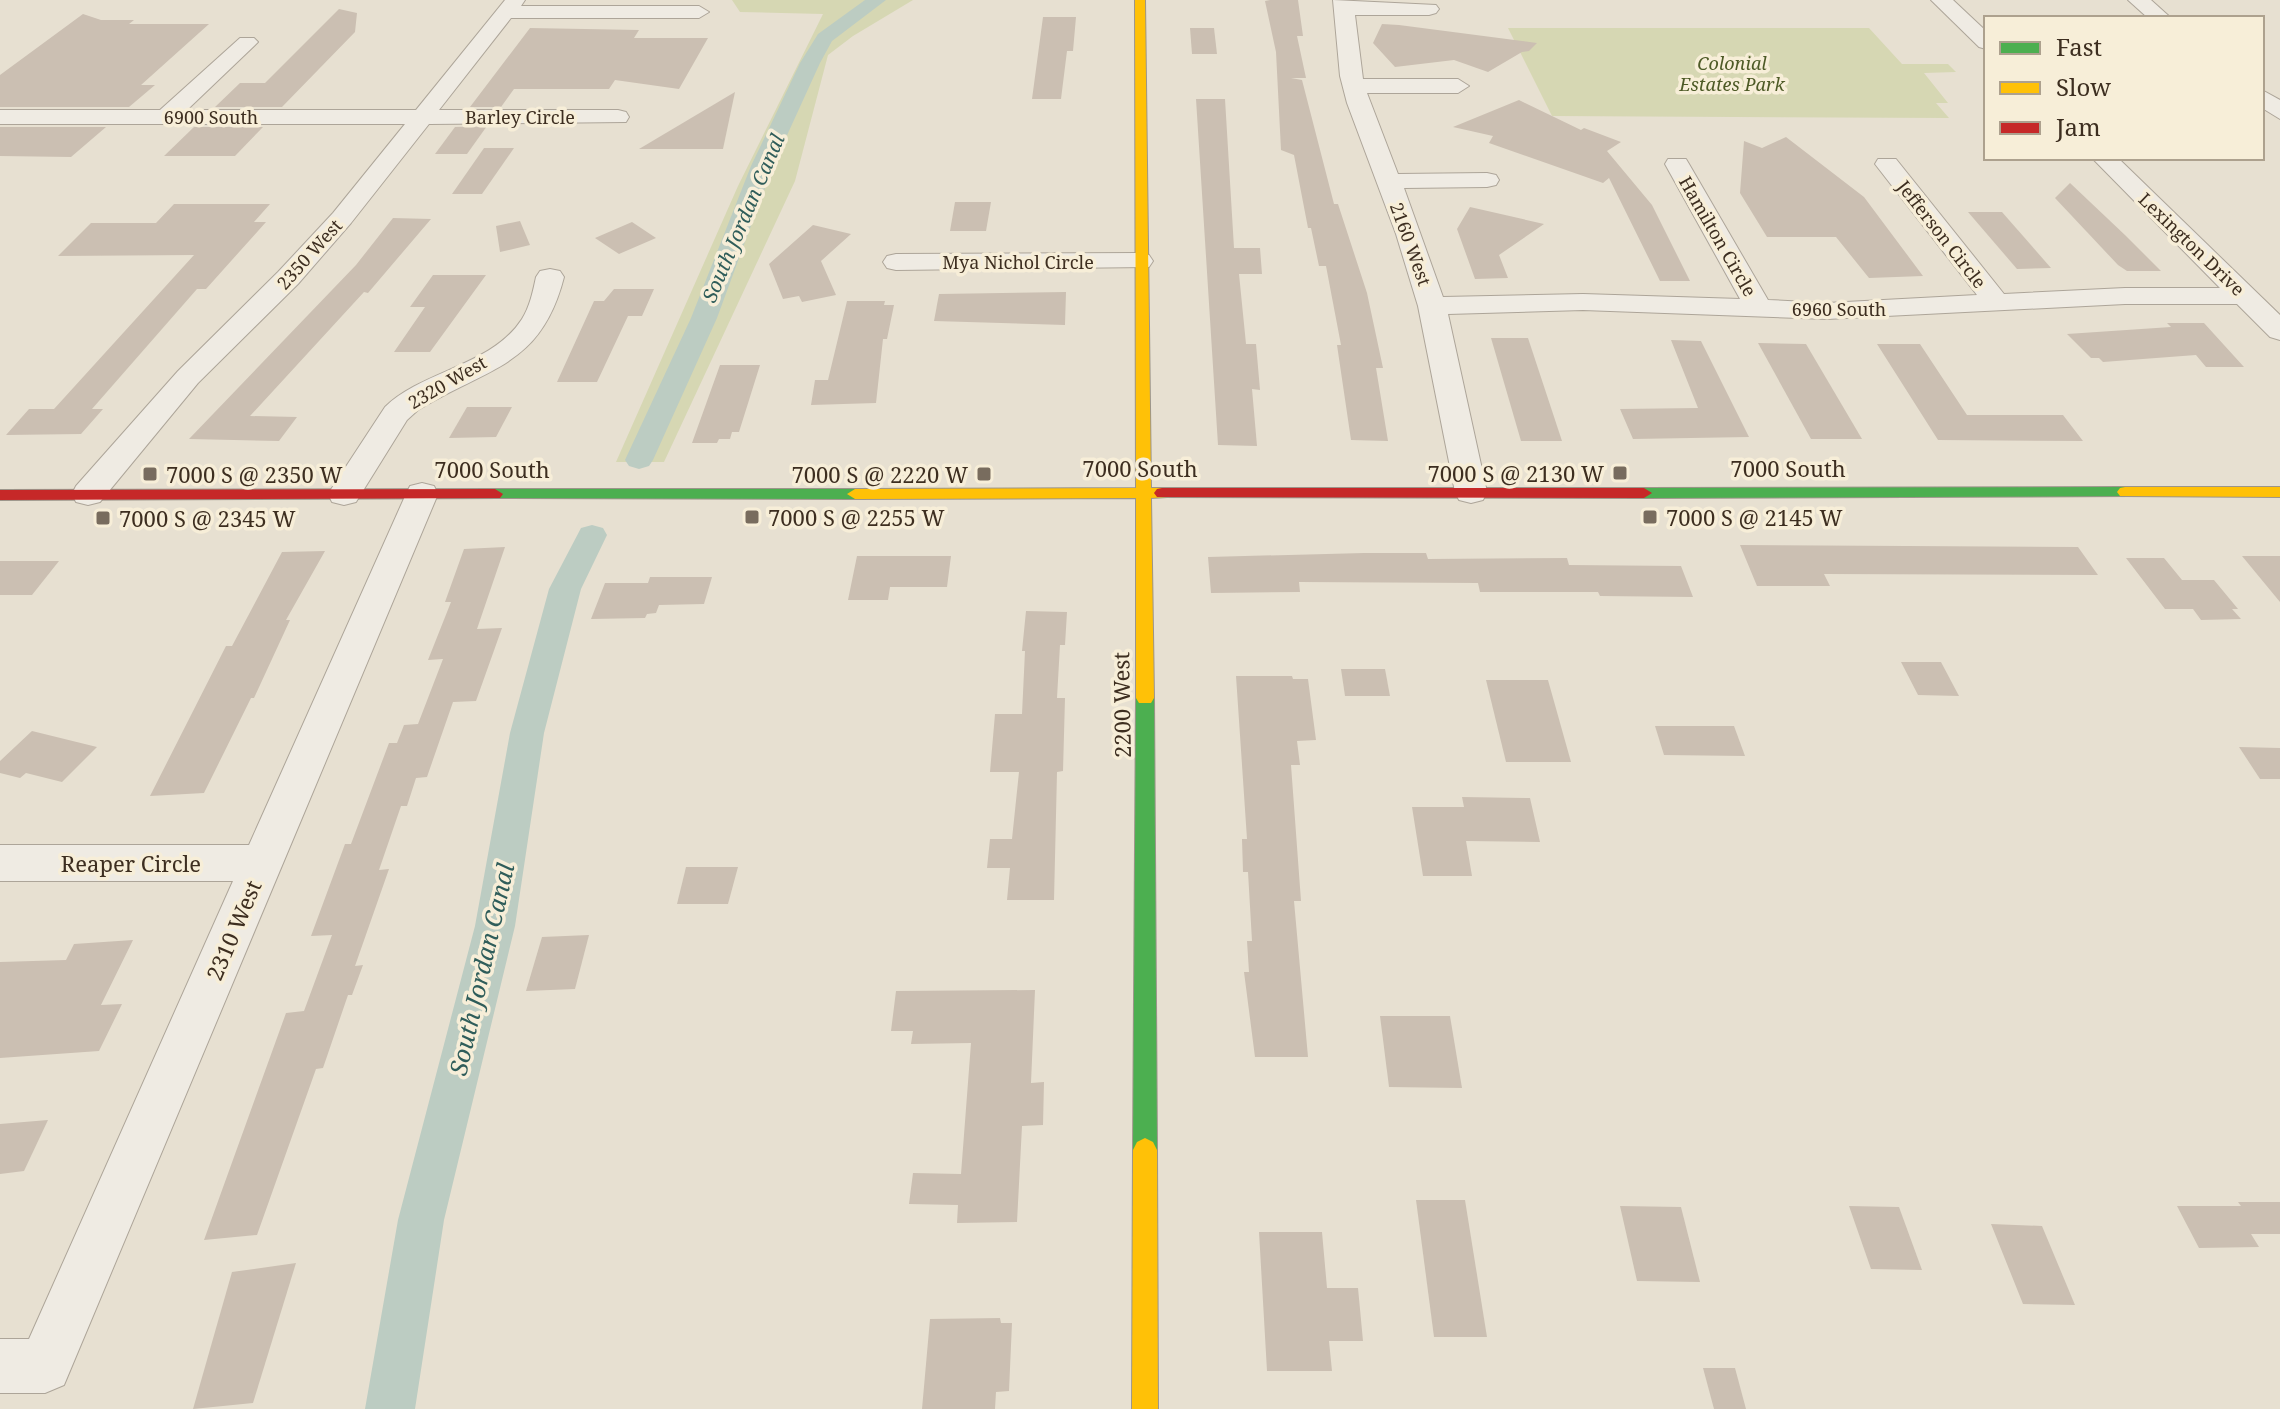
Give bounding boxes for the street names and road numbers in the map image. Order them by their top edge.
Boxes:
street label: 6900 South [164,105,258,129]
street label: Barley Circle [465,105,575,129]
street label: Hamilton Circle [1674,171,1762,301]
street label: Jefferson Circle [1892,174,1992,293]
street label: Lexington Drive [2134,187,2250,301]
street label: 2160 West [1385,199,1437,289]
street label: 2350 West [271,214,347,294]
street label: Mya Nichol Circle [942,250,1094,274]
street label: 6960 South [1792,297,1886,321]
street label: 2320 West [403,350,491,414]
street label: 7000 South [1082,453,1198,483]
street label: 7000 South [1730,453,1846,483]
street label: 7000 South [434,454,550,484]
street label: 2200 West [1105,651,1137,758]
street label: Reaper Circle [61,848,201,878]
street label: 2310 West [198,875,268,985]

